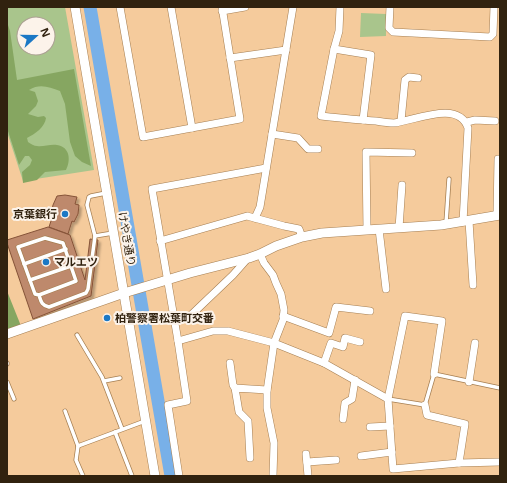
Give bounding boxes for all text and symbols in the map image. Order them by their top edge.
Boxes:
north arrow [16,16,56,56]
text: N [37,25,54,39]
place label: 京葉銀行 [13,206,57,221]
marker: 京葉銀行 [60,209,70,219]
street label: けやき通り [115,211,140,267]
place label: マルエツ [54,254,98,269]
marker: マルエツ [41,257,51,267]
place label: 柏警察署松葉町交番 [115,310,214,325]
marker: 柏警察署松葉町交番 [102,313,112,323]

